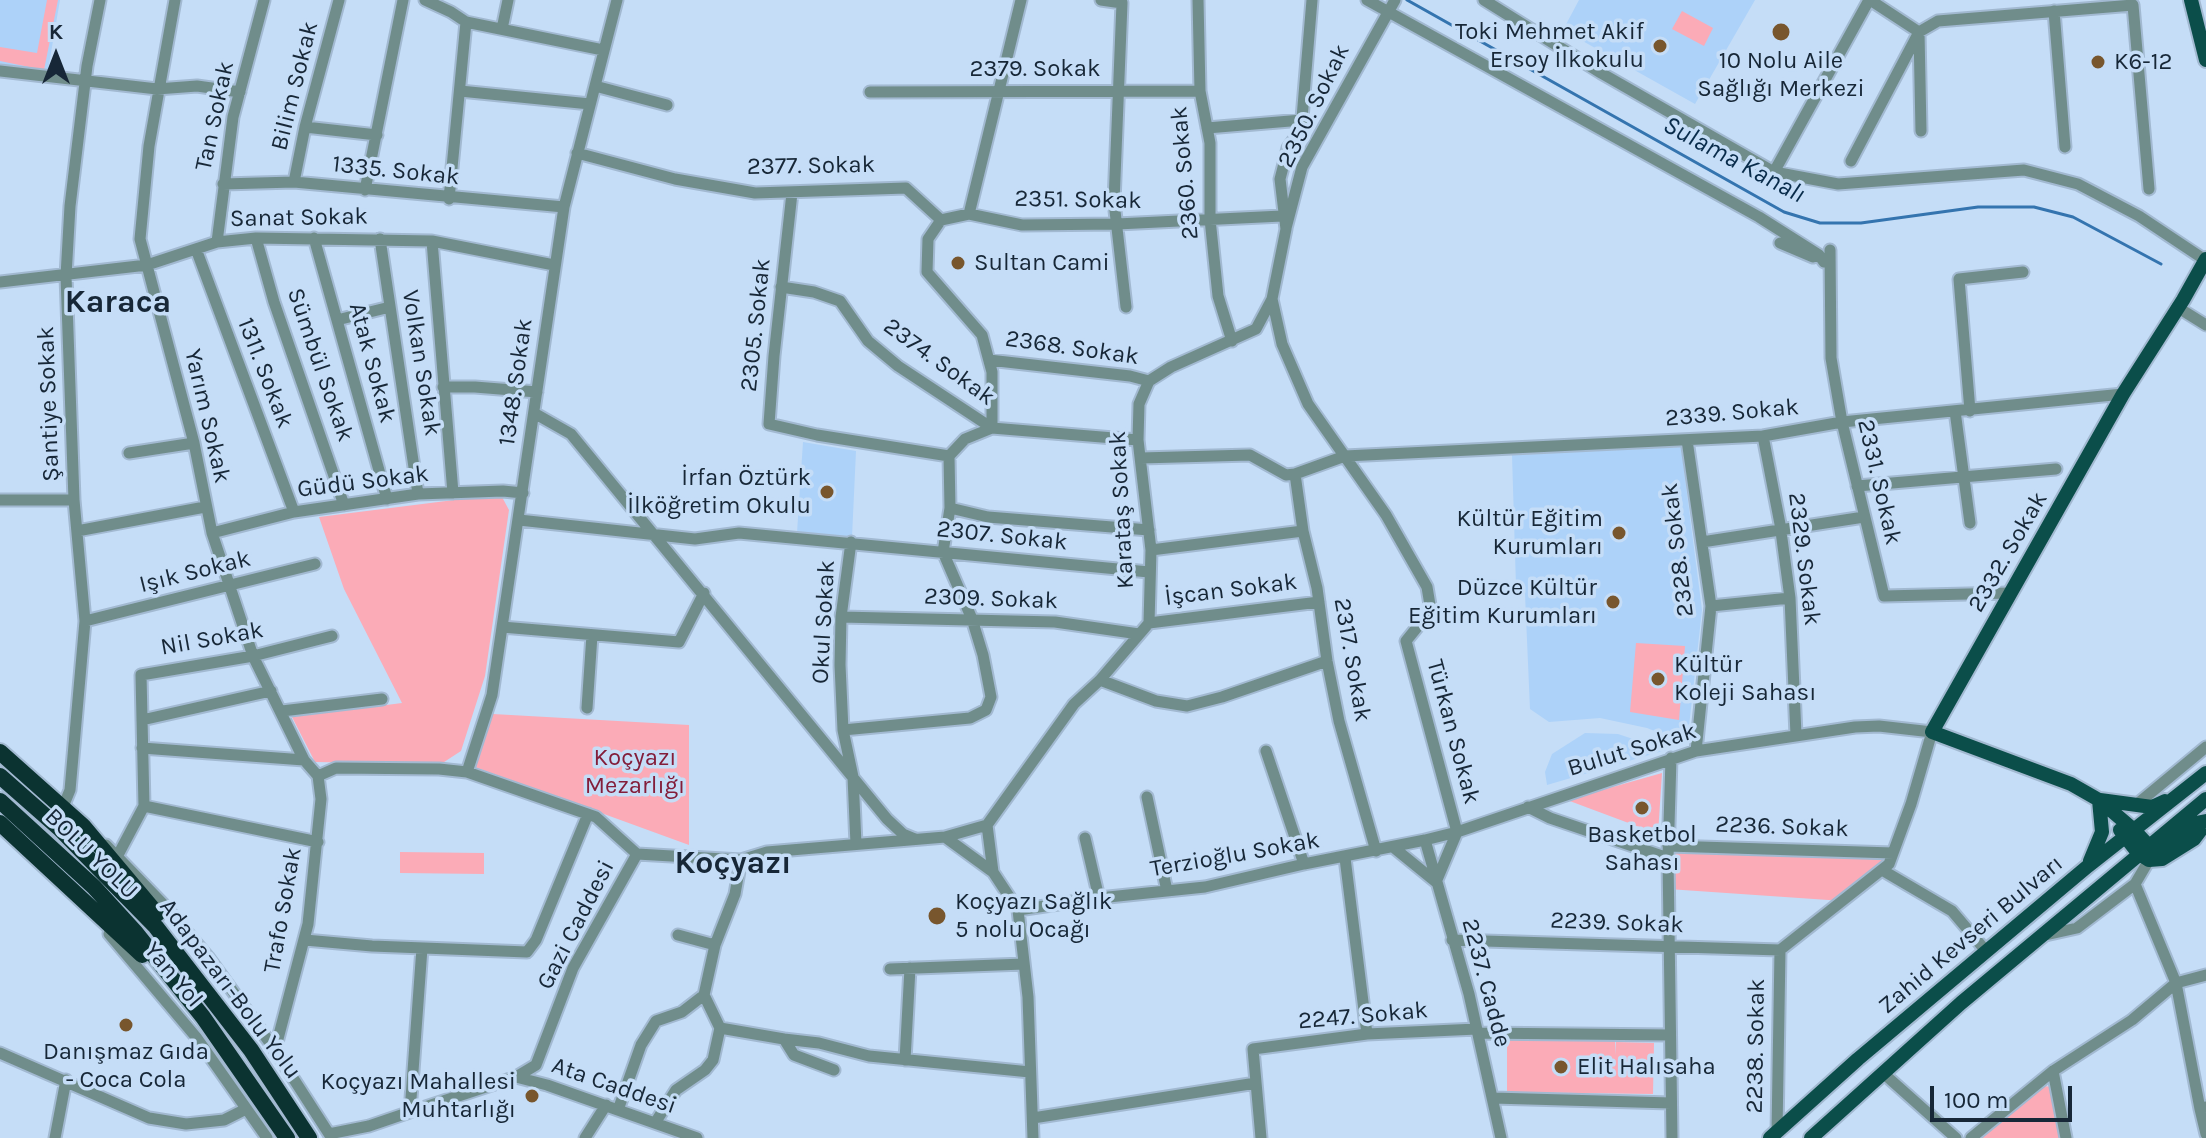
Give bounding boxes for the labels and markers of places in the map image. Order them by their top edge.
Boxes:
place label: Toki Mehmet Akif Ersoy İlkokulu [1455,18,1644,74]
marker: 10 Nolu Aile Sağlığı Merkezi [1770,21,1792,43]
marker: Toki Mehmet Akif Ersoy İlkokulu [1651,37,1669,55]
place label: 10 Nolu Aile Sağlığı Merkezi [1697,47,1865,103]
place label: K6-12 [2114,48,2173,76]
marker: K6-12 [2089,53,2107,71]
place label: Sultan Cami [974,249,1110,277]
marker: Sultan Cami [949,254,967,272]
place label: İrfan Öztürk İlköğretim Okulu [627,464,811,520]
marker: İrfan Öztürk İlköğretim Okulu [818,483,836,501]
place label: Kültür Eğitim Kurumları [1456,505,1603,561]
marker: Kültür Eğitim Kurumları [1610,524,1628,542]
place label: Düzce Kültür Eğitim Kurumları [1408,574,1597,630]
marker: Düzce Kültür Eğitim Kurumları [1604,593,1622,611]
place label: Kültür Koleji Sahası [1674,651,1816,707]
marker: Kültür Koleji Sahası [1649,670,1667,688]
marker: Basketbol Sahası [1633,799,1651,817]
place label: Basketbol Sahası [1587,821,1697,877]
place label: Koçyazı Sağlık 5 nolu Ocağı [955,888,1112,944]
marker: Koçyazı Sağlık 5 nolu Ocağı [926,905,948,927]
marker: Danışmaz Gıda - Coca Cola [117,1016,135,1034]
place label: Danışmaz Gıda - Coca Cola [43,1038,209,1094]
place label: Elit Halısaha [1577,1053,1716,1081]
marker: Elit Halısaha [1552,1058,1570,1076]
place label: Koçyazı Mahallesi Muhtarlığı [321,1068,516,1124]
marker: Koçyazı Mahallesi Muhtarlığı [523,1087,541,1105]

